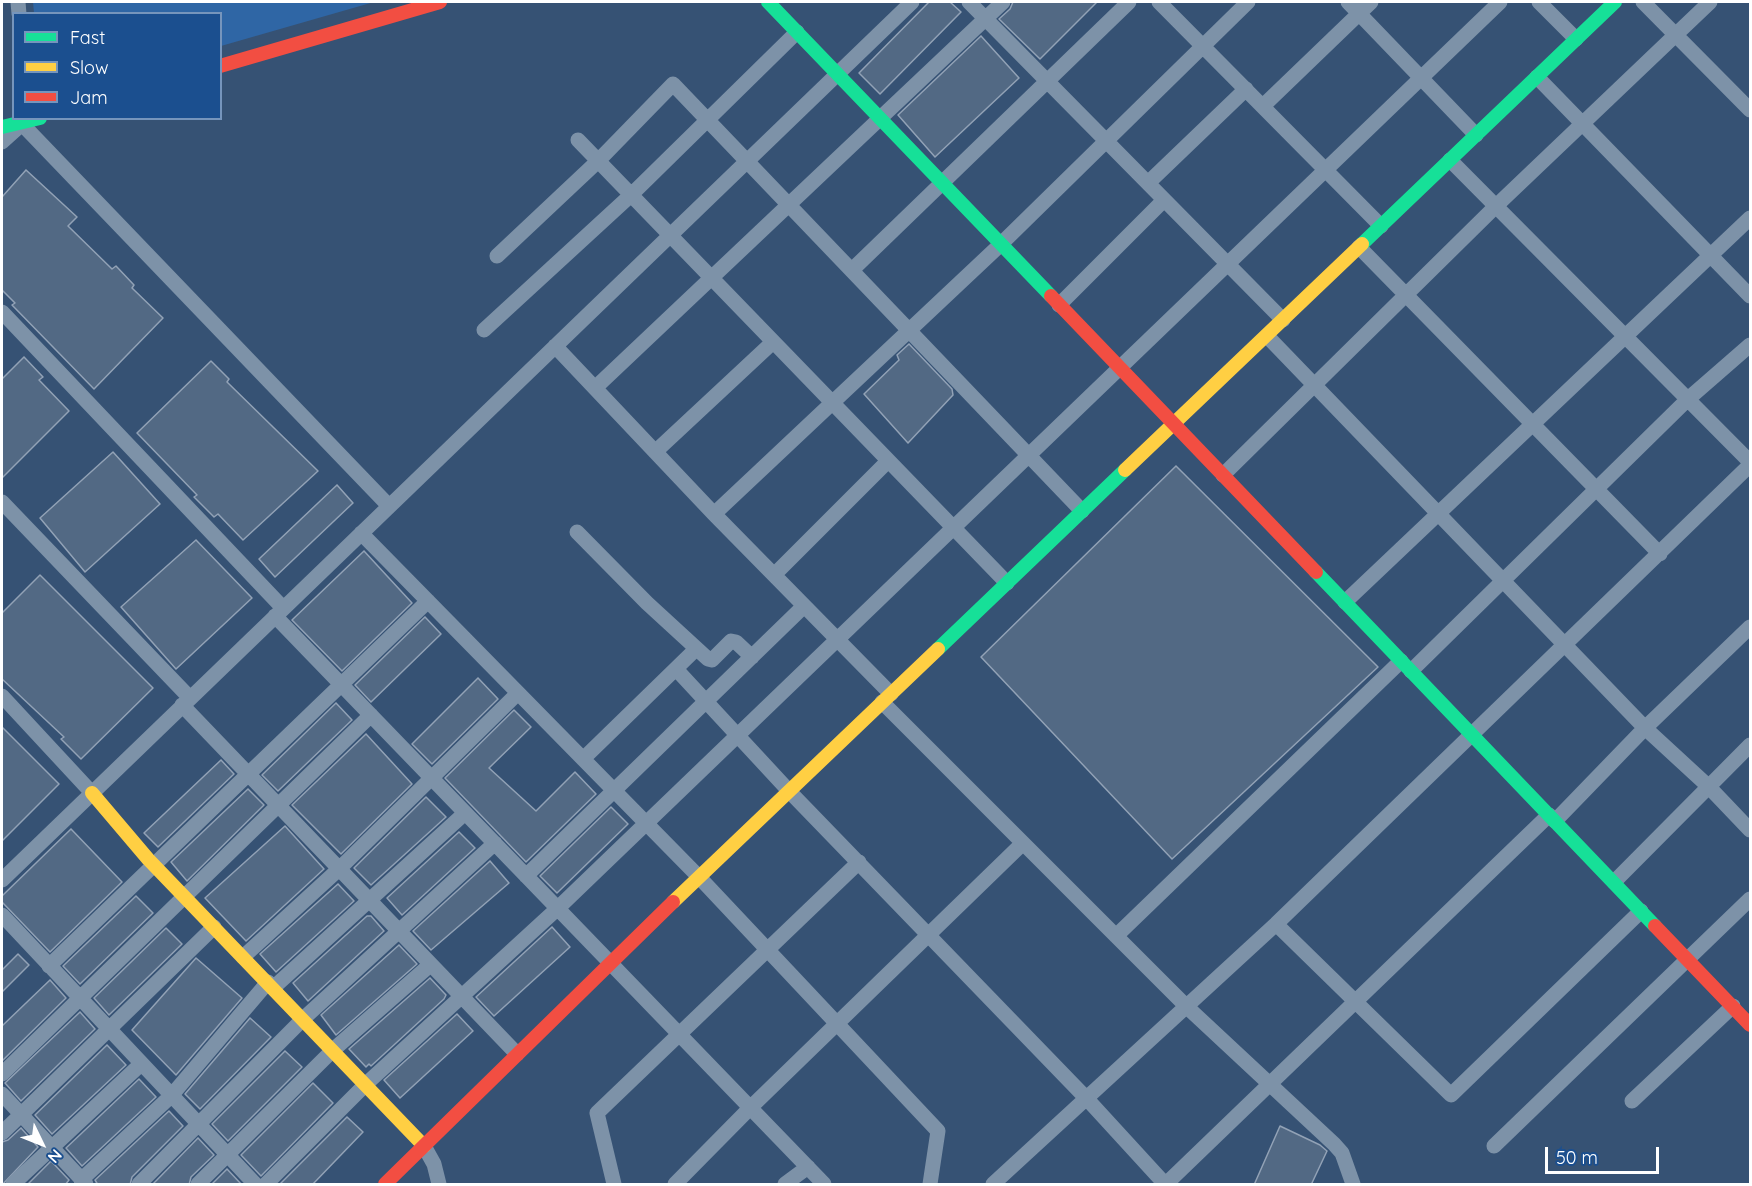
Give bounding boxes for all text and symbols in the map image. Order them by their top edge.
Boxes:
legend [12,12,222,120]
text: Fast [70,26,105,49]
text: Slow [70,56,108,79]
text: Jam [70,86,108,109]
north arrow [12,1114,72,1174]
scale bar [1548,1135,1662,1173]
text: N [44,1145,66,1167]
text: 50 m [1556,1146,1598,1169]

